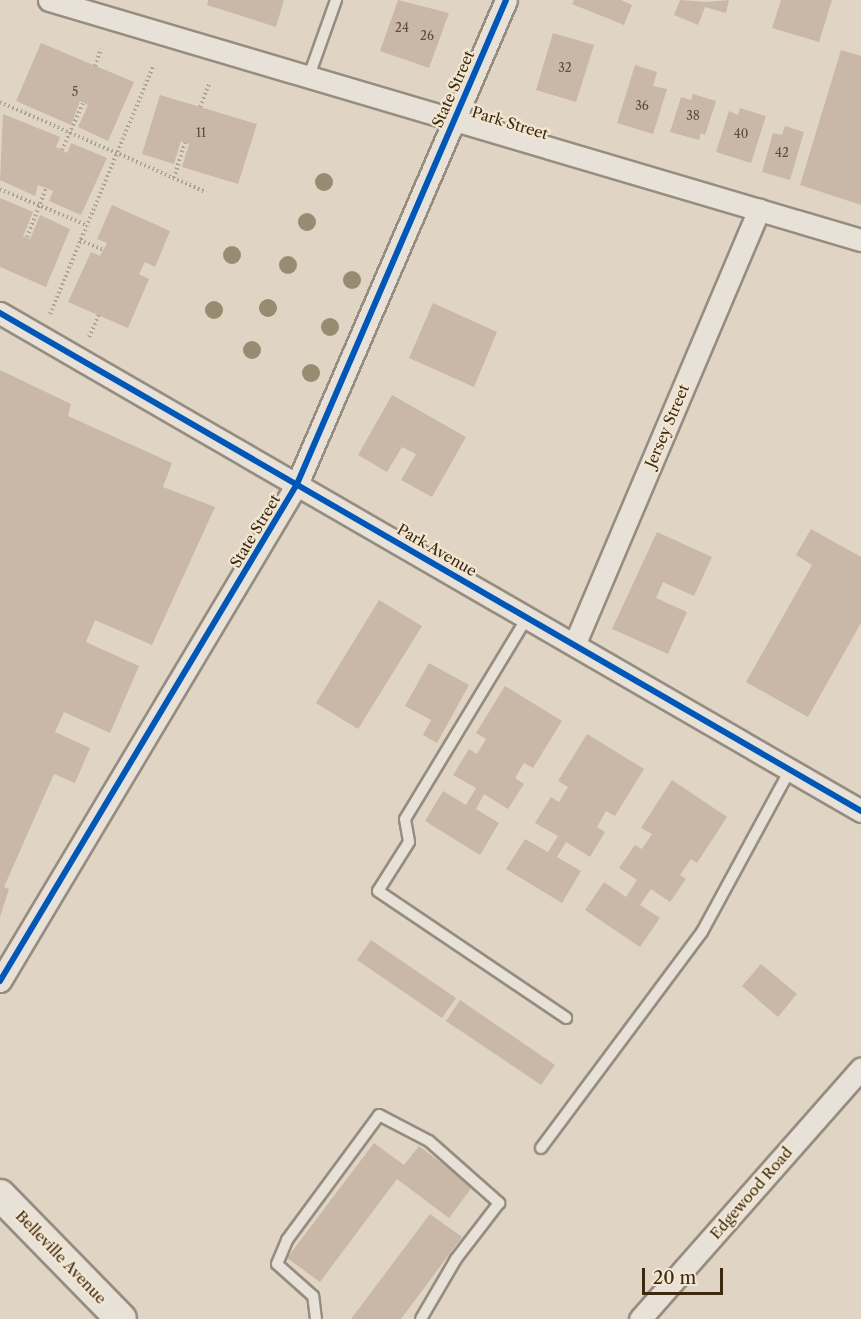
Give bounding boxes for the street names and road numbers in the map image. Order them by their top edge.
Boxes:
street label: State Street [428,48,478,130]
street label: Park Street [470,103,550,143]
street label: Jersey Street [641,381,693,471]
street label: State Street [226,491,284,571]
street label: Park Avenue [394,520,480,580]
street label: Edgewood Road [706,1143,796,1243]
street label: Belleville Avenue [12,1206,110,1308]

